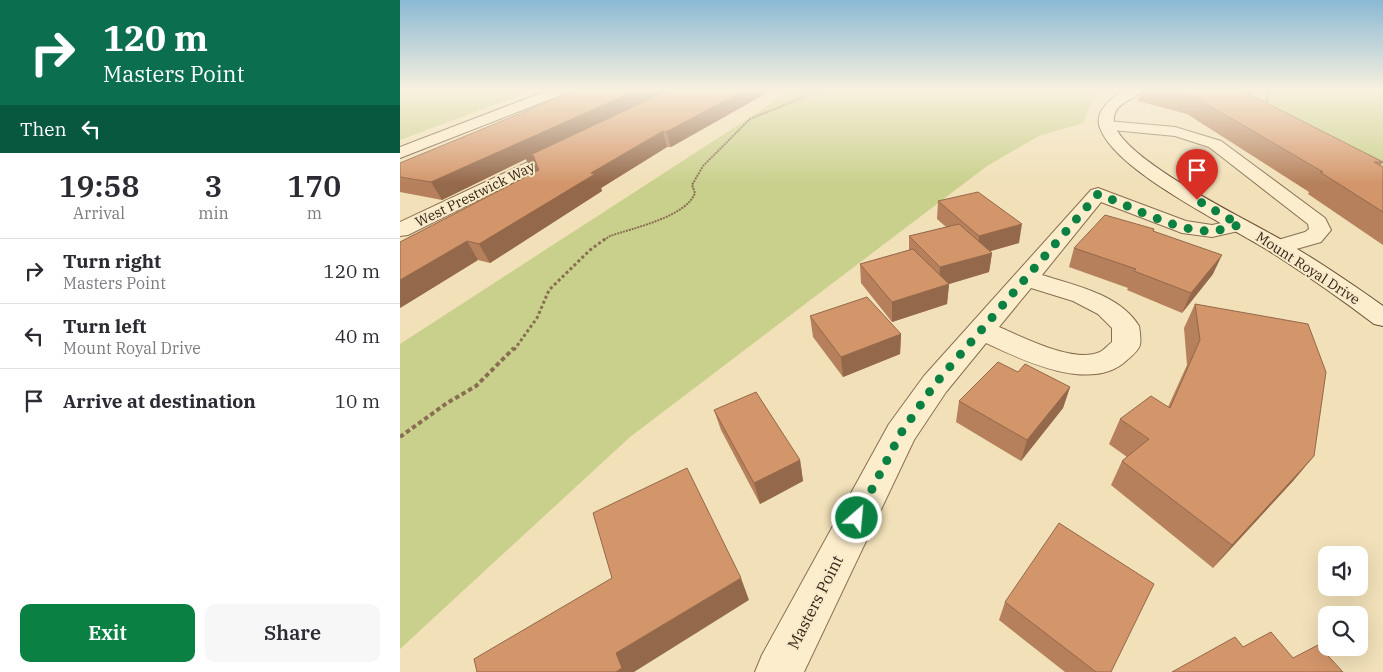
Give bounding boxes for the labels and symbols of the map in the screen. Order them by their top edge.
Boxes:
pin [1176,149,1218,200]
street label: West Prestwick Way [412,157,538,231]
street label: Mount Royal Drive [1253,228,1363,308]
position arrow [830,491,882,543]
street label: Masters Point [783,551,847,652]

